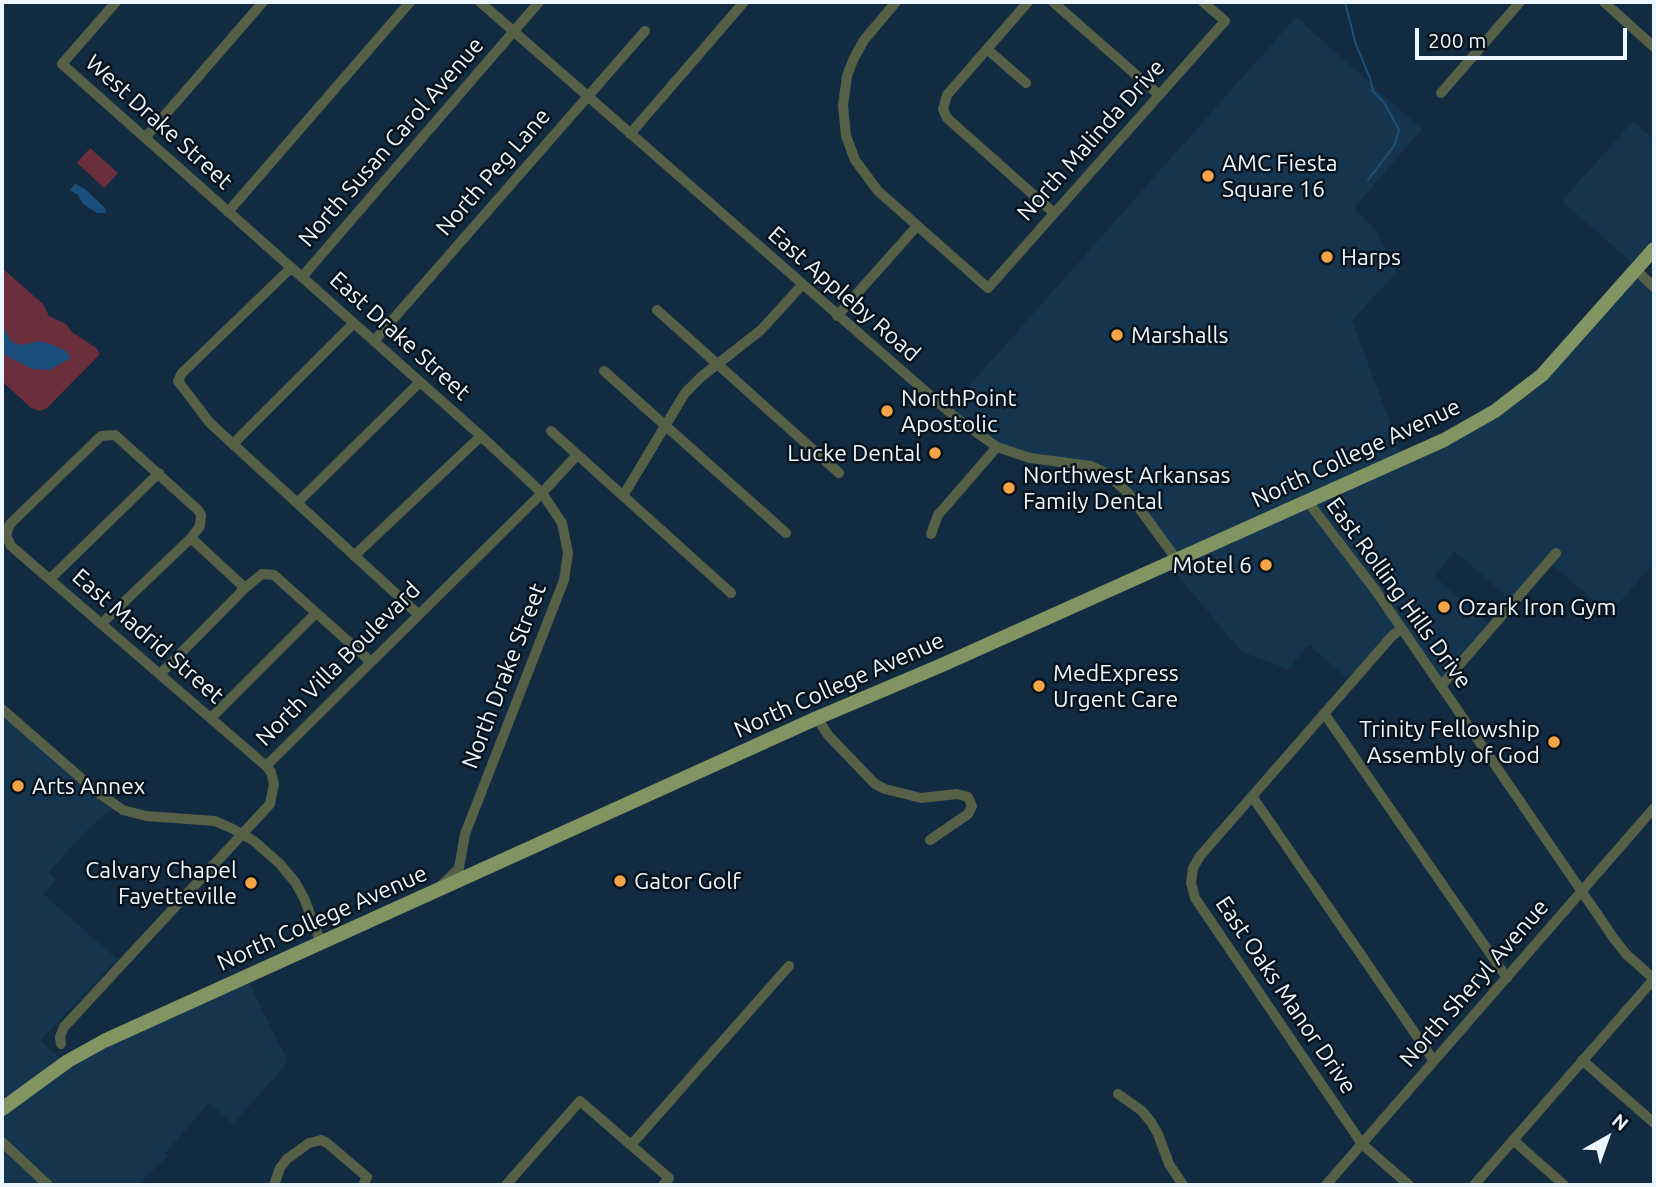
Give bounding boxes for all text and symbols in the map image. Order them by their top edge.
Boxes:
scale bar [1418,14,1630,58]
text: 200 m [1428,28,1486,52]
street label: North Susan Carol Avenue [293,32,489,252]
street label: West Drake Street [80,49,238,195]
street label: North Malinda Drive [1011,54,1171,226]
street label: North Peg Lane [430,103,556,241]
place label: AMC Fiesta Square 16 [1222,149,1337,203]
marker: AMC Fiesta Square 16 [1200,168,1216,184]
street label: East Appleby Road [762,220,926,368]
place label: Harps [1341,243,1401,271]
marker: Harps [1319,249,1335,265]
street label: East Drake Street [324,266,476,406]
place label: Marshalls [1131,321,1228,349]
marker: Marshalls [1109,327,1125,343]
place label: NorthPoint Apostolic [901,384,1016,438]
street label: North College Avenue [1247,393,1465,513]
marker: NorthPoint Apostolic [879,403,895,419]
place label: Lucke Dental [787,439,921,467]
marker: Lucke Dental [927,445,943,461]
place label: Northwest Arkansas Family Dental [1023,461,1231,515]
marker: Northwest Arkansas Family Dental [1001,480,1017,496]
street label: East Rolling Hills Drive [1320,492,1478,694]
place label: Motel 6 [1173,551,1252,579]
marker: Motel 6 [1258,557,1274,573]
street label: East Madrid Street [67,563,229,709]
street label: North Villa Boulevard [250,576,426,752]
street label: North Drake Street [456,579,552,773]
place label: Ozark Iron Gym [1458,593,1616,621]
marker: Ozark Iron Gym [1436,599,1452,615]
street label: North College Avenue [730,626,948,744]
place label: MedExpress Urgent Care [1053,659,1179,713]
marker: MedExpress Urgent Care [1031,678,1047,694]
place label: Trinity Fellowship Assembly of God [1359,715,1540,769]
marker: Trinity Fellowship Assembly of God [1546,734,1562,750]
place label: Arts Annex [32,772,145,800]
marker: Arts Annex [10,778,26,794]
place label: Calvary Chapel Fayetteville [85,856,237,910]
street label: North College Avenue [213,859,431,977]
place label: Gator Golf [634,867,741,895]
marker: Gator Golf [612,873,628,889]
marker: Calvary Chapel Fayetteville [243,875,259,891]
street label: East Oaks Manor Drive [1210,891,1362,1099]
street label: North Sheryl Avenue [1394,894,1554,1072]
north arrow [1572,1103,1642,1173]
text: N [1608,1109,1633,1135]

